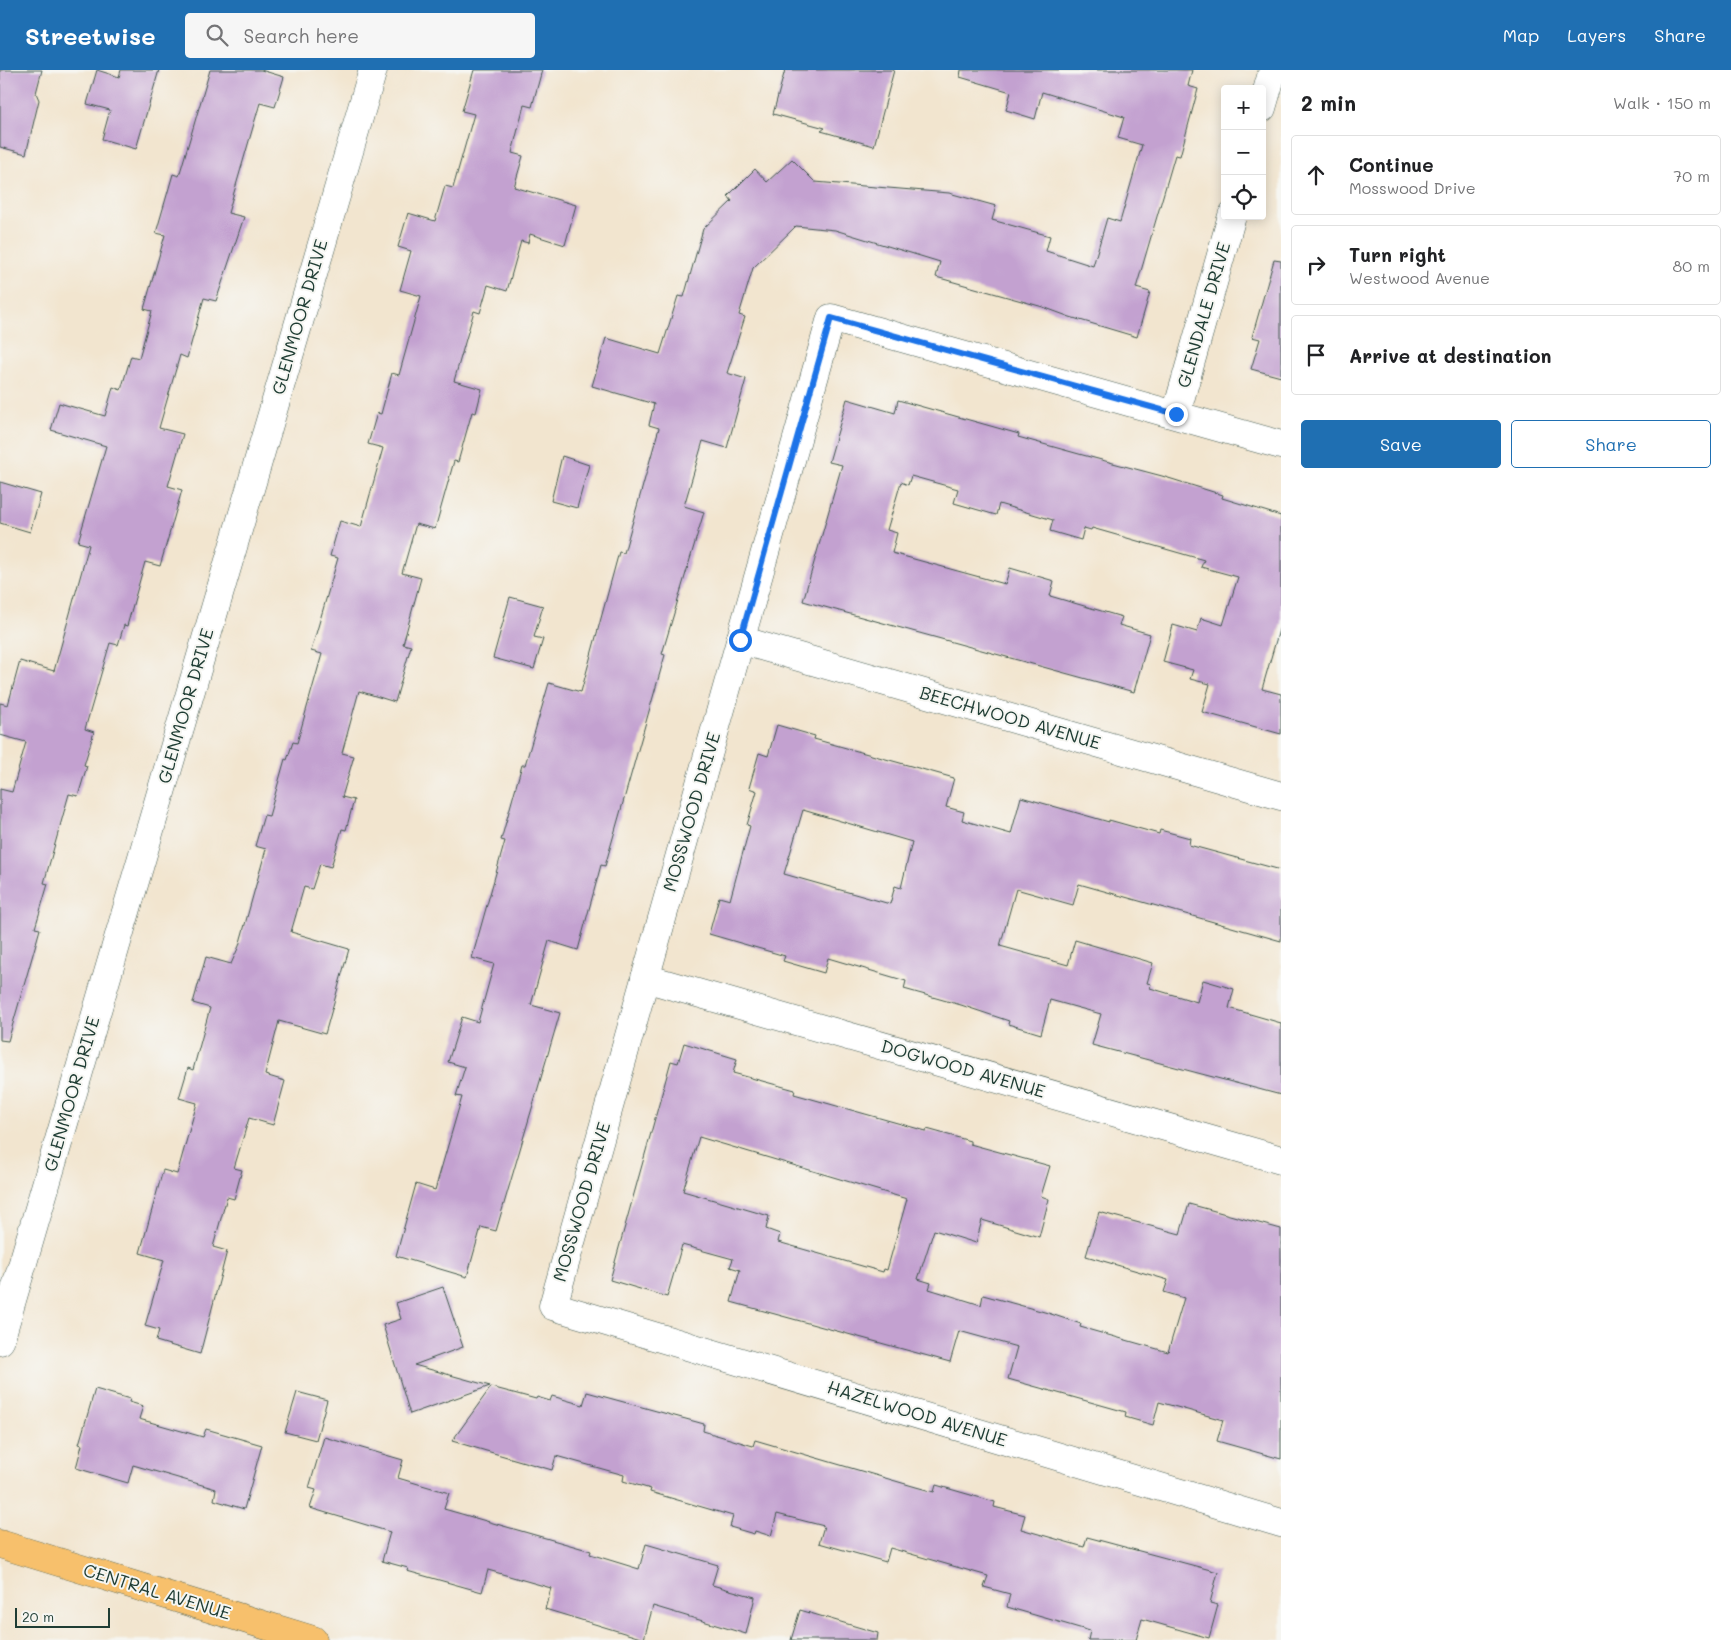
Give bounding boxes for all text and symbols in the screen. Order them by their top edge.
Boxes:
search box [185,13,535,58]
text: Streetwise [25,20,155,51]
icon: search [203,21,231,49]
text: Search here [243,23,359,48]
text: Map [1503,23,1539,47]
text: Layers [1567,23,1626,47]
text: Share [1654,23,1706,47]
map controls [1221,85,1266,220]
button: + [1221,85,1266,130]
text: 2 min [1301,89,1356,116]
text: Walk · 150 m [1613,92,1711,113]
button: − [1221,130,1266,175]
text: Continue [1349,152,1434,177]
icon: ahead [1302,161,1330,189]
text: 70 m [1673,165,1710,186]
button: locate [1221,175,1266,220]
text: Mosswood Drive [1349,177,1476,198]
street label: GLENMOOR DRIVE [265,236,333,397]
street label: GLENDALE DRIVE [1171,239,1235,390]
text: Turn right [1349,242,1446,267]
icon: right [1302,251,1330,279]
text: 80 m [1673,255,1710,276]
text: Westwood Avenue [1349,267,1490,288]
icon: arrive [1302,341,1330,369]
text: Arrive at destination [1349,343,1552,368]
route end [1165,403,1188,426]
button: Save [1301,420,1501,468]
button: Share [1511,420,1711,468]
street label: GLENMOOR DRIVE [151,625,219,786]
route start [729,629,752,652]
street label: BEECHWOOD AVENUE [917,680,1104,754]
street label: MOSSWOOD DRIVE [657,729,725,894]
street label: GLENMOOR DRIVE [37,1013,105,1174]
street label: DOGWOOD AVENUE [878,1033,1048,1103]
street label: MOSSWOOD DRIVE [547,1119,615,1284]
street label: HAZELWOOD AVENUE [824,1374,1010,1452]
street label: CENTRAL AVENUE [81,1557,234,1625]
scale bar [15,1605,110,1628]
text: 20 m [22,1607,54,1626]

